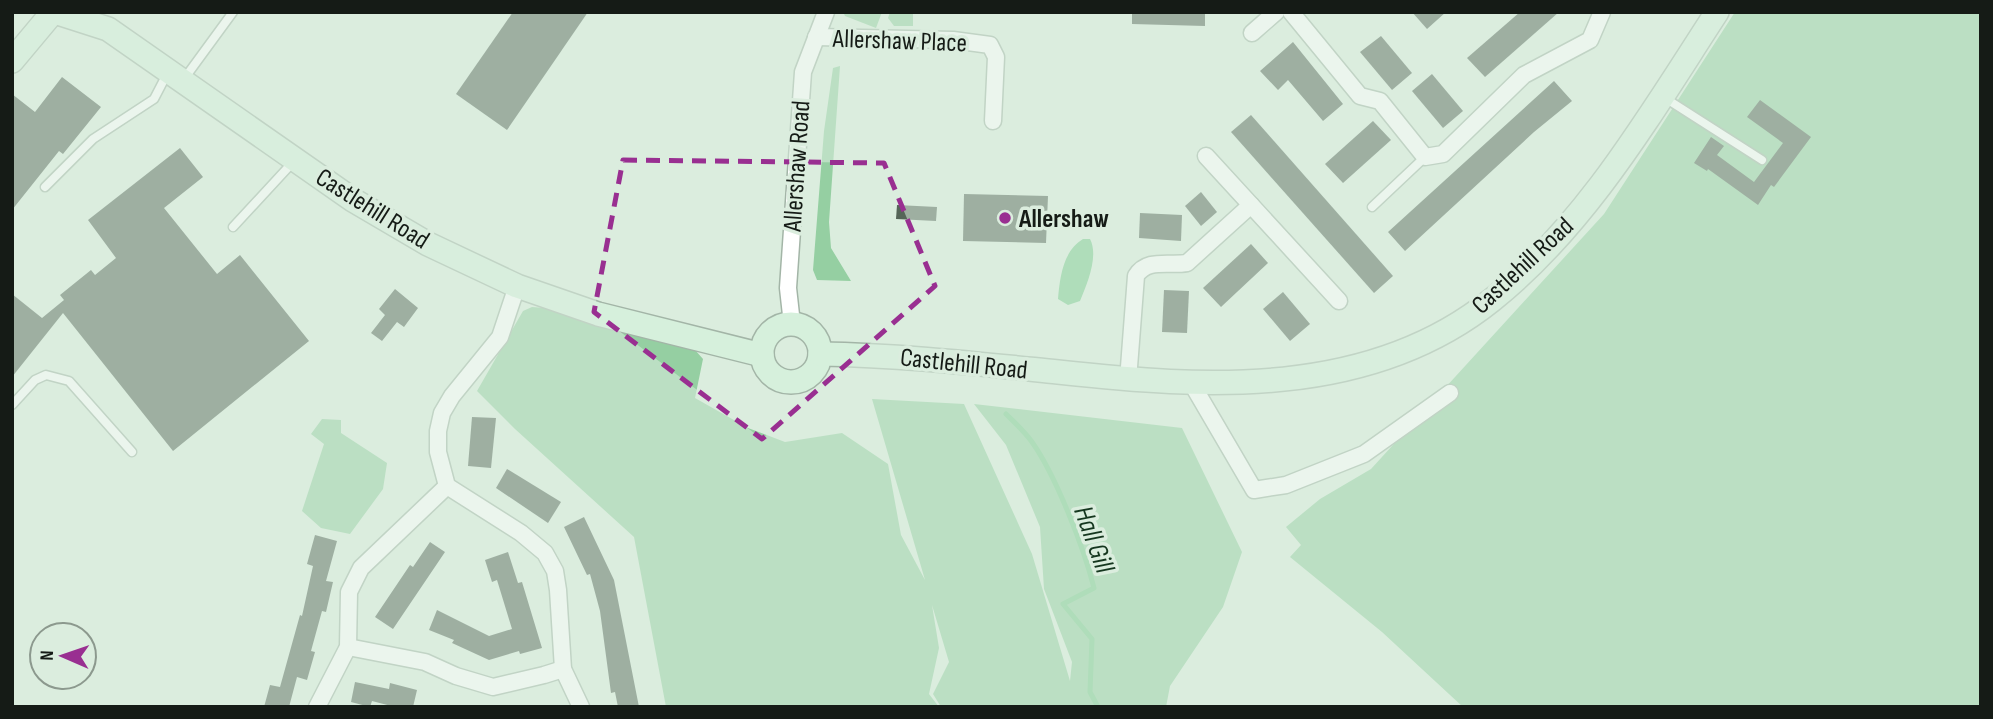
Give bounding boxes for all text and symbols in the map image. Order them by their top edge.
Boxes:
street label: Allershaw Place [831,24,968,59]
street label: Allershaw Road [777,100,818,234]
street label: Castlehill Road [310,162,435,256]
place label: Allershaw [1018,204,1109,235]
marker: Allershaw [997,210,1013,226]
street label: Castlehill Road [1466,211,1580,321]
street label: Castlehill Road [899,342,1029,387]
water label: Hall Gill [1066,501,1121,578]
north arrow [28,621,98,691]
text: N [36,650,59,661]

